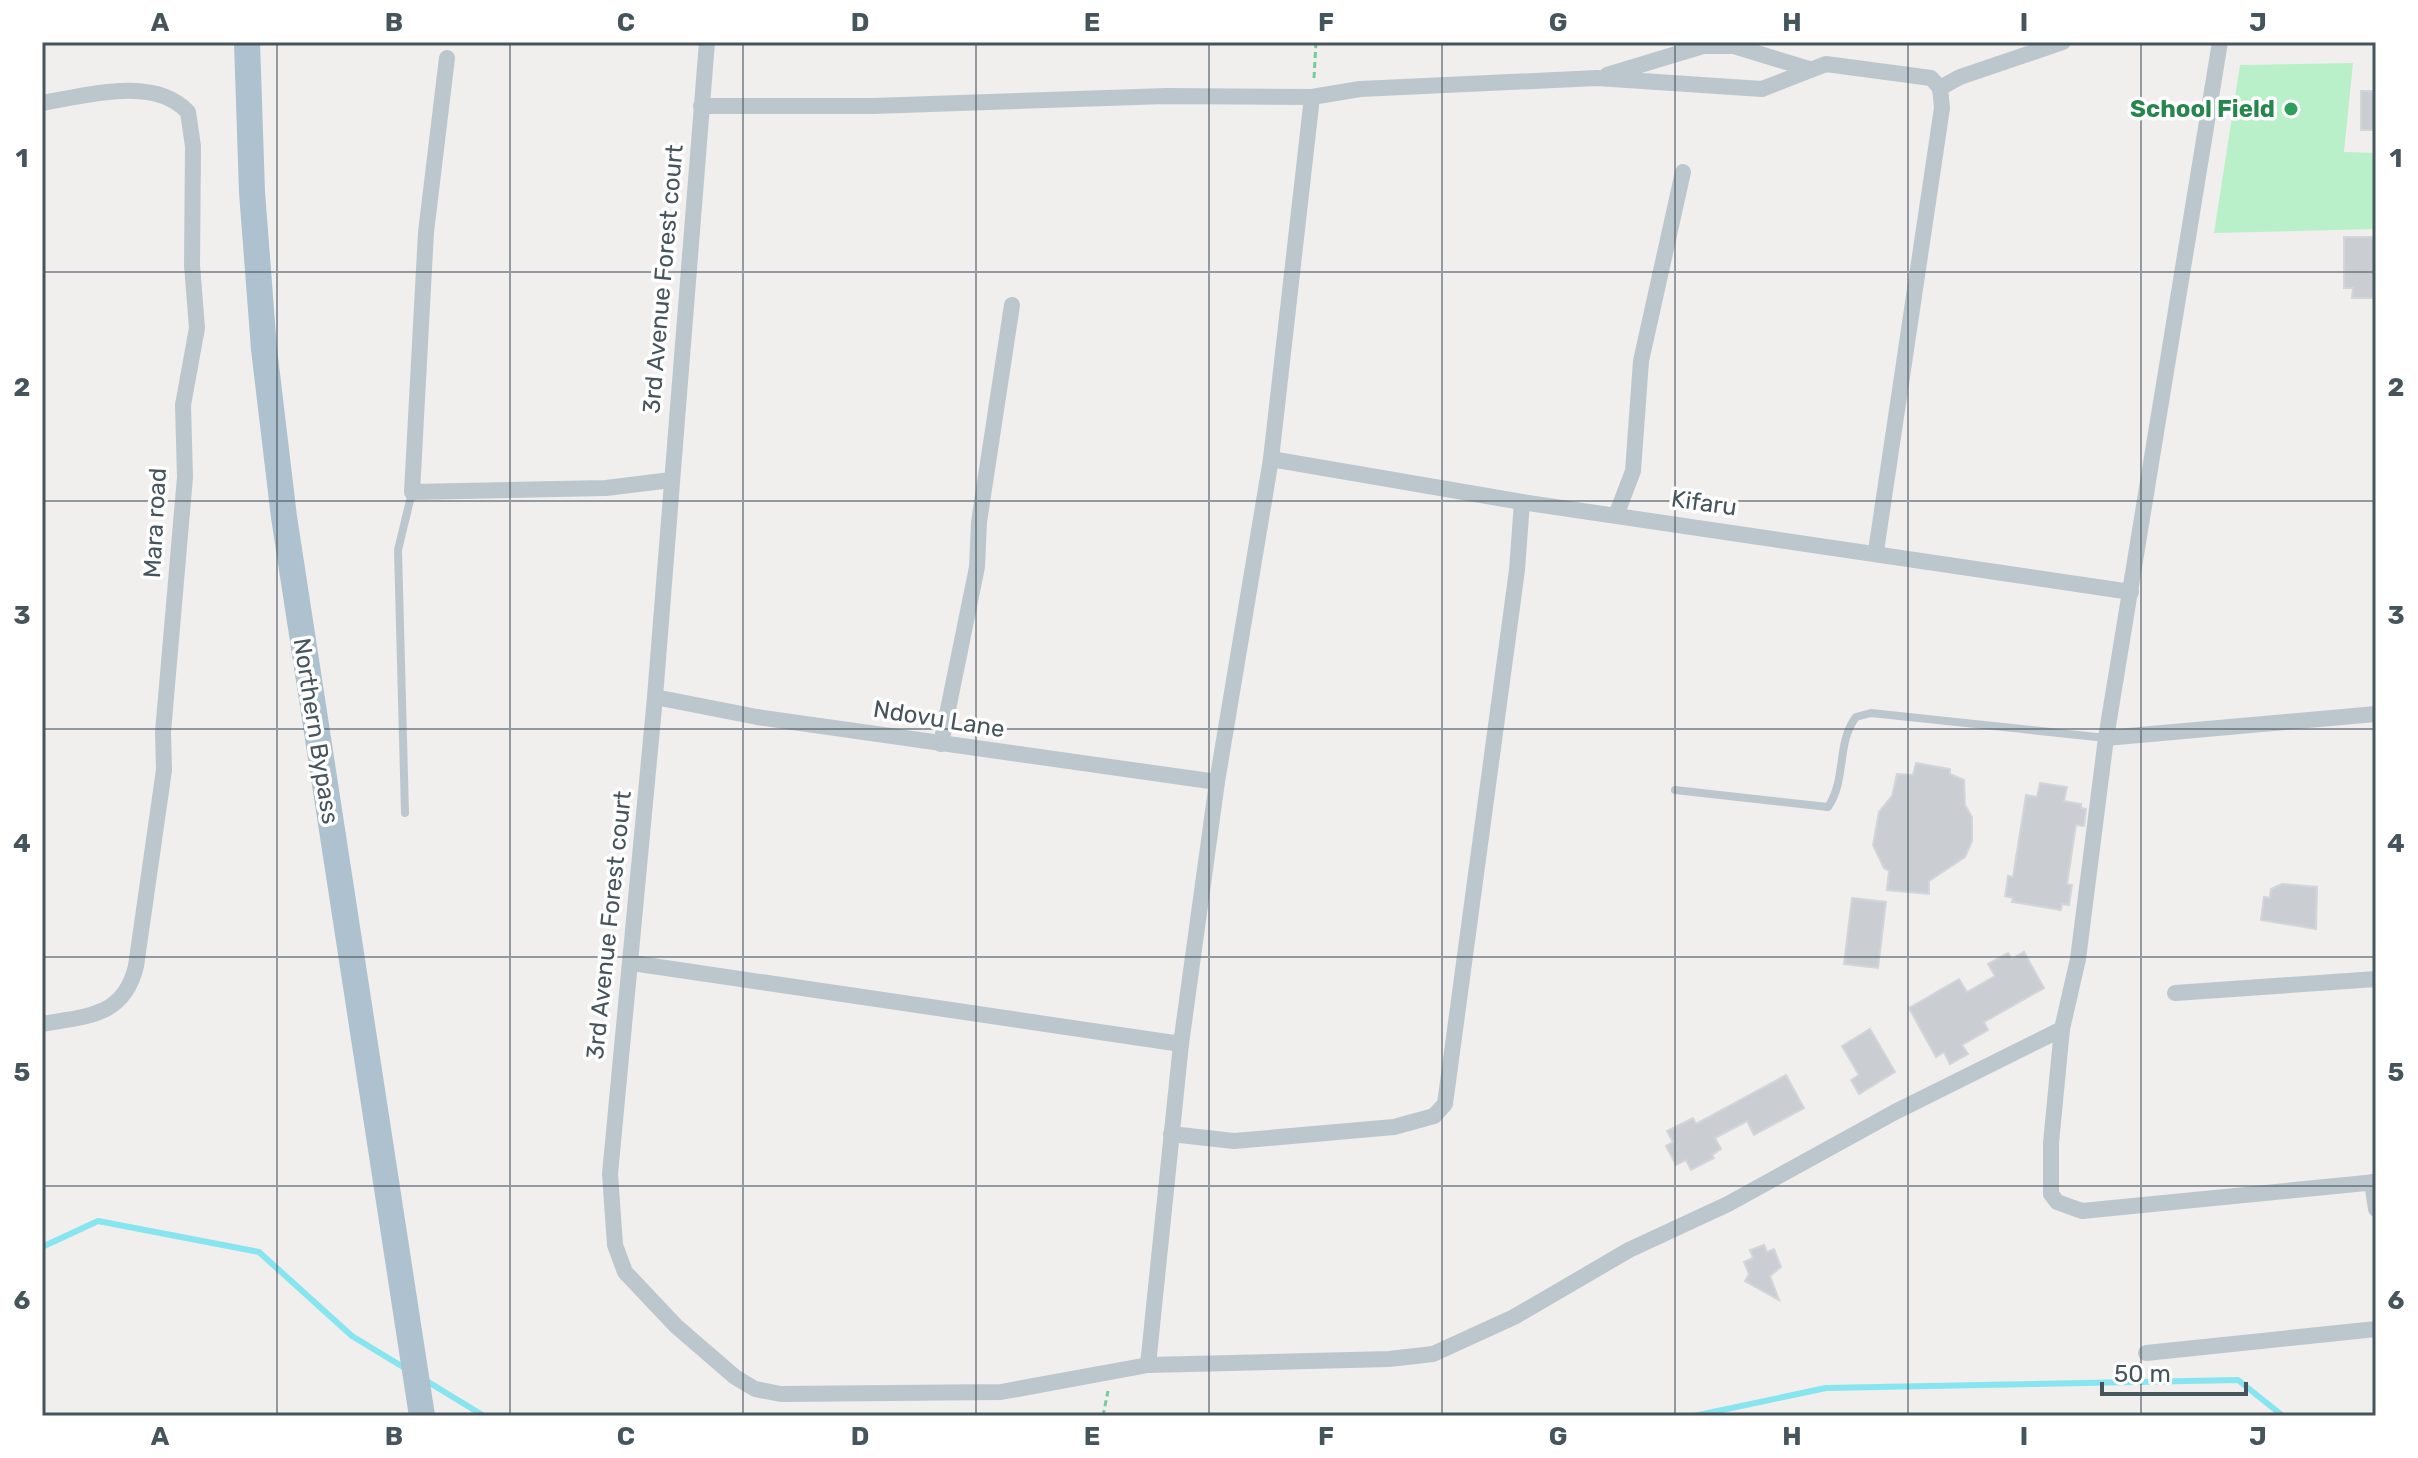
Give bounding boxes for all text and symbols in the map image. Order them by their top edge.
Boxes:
text: A [151,7,170,38]
text: B [385,7,403,38]
text: C [617,7,635,38]
text: D [851,7,869,38]
text: E [1084,7,1100,38]
text: F [1318,7,1334,38]
text: G [1549,7,1567,38]
text: H [1782,7,1802,38]
text: I [2020,7,2028,38]
text: J [2249,7,2267,38]
place label: School Field [2130,95,2275,123]
marker: School Field [2282,100,2300,118]
text: 1 [16,143,28,174]
street label: 3rd Avenue Forest court [637,143,689,415]
text: 1 [2390,143,2402,174]
text: 2 [14,372,30,403]
text: 2 [2388,372,2404,403]
street label: Mara road [138,467,172,579]
street label: Kifaru [1669,485,1739,521]
text: 3 [13,600,31,631]
text: 3 [2387,600,2405,631]
street label: Northern Bypass [287,636,345,826]
street label: Ndovu Lane [871,695,1007,743]
street label: 3rd Avenue Forest court [581,789,637,1061]
text: 4 [13,828,31,859]
text: 4 [2387,828,2405,859]
text: 5 [14,1057,30,1088]
text: 5 [2388,1057,2404,1088]
text: 6 [14,1285,31,1316]
text: 6 [2388,1285,2405,1316]
scale bar [2102,1346,2246,1396]
text: 50 m [2114,1360,2171,1388]
text: A [151,1421,170,1452]
text: B [385,1421,403,1452]
text: C [617,1421,635,1452]
text: D [851,1421,869,1452]
text: E [1084,1421,1100,1452]
text: F [1318,1421,1334,1452]
text: G [1549,1421,1567,1452]
text: H [1782,1421,1802,1452]
text: I [2020,1421,2028,1452]
text: J [2249,1421,2267,1452]

